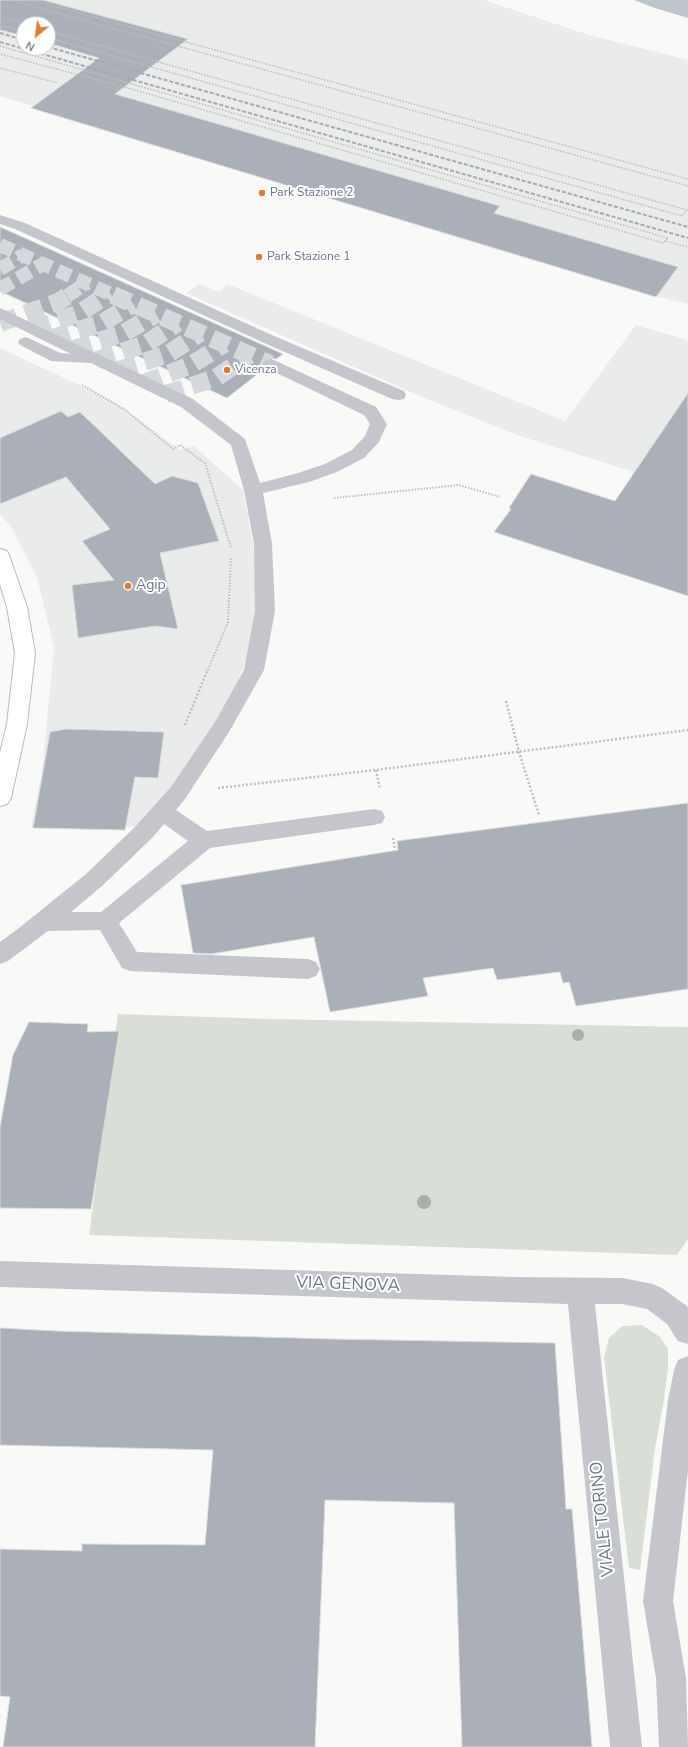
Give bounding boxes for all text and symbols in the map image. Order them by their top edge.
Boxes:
north arrow [16,16,56,56]
text: N [23,38,38,55]
place label: Park Stazione 2 [270,186,353,200]
marker: Park Stazione 2 [257,188,267,198]
place label: Park Stazione 1 [267,250,350,264]
marker: Park Stazione 1 [254,252,264,262]
place label: Vicenza [235,363,277,377]
marker: Vicenza [222,365,232,375]
place label: Agip [136,578,166,594]
marker: Agip [123,581,133,591]
street label: VIA GENOVA [296,1273,400,1297]
street label: VIALE TORINO [587,1460,619,1578]

